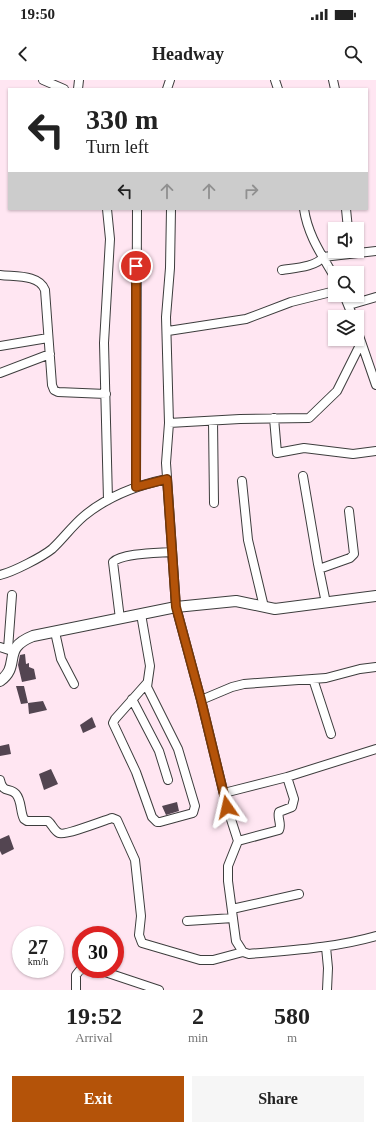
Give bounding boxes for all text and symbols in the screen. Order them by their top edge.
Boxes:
text: 19:50 [20,6,55,22]
icon: back [12,43,34,65]
icon: search [342,43,364,65]
text: Headway [152,44,224,64]
icon: left [20,104,72,156]
text: 330 m [86,104,158,135]
text: Turn left [86,137,149,157]
icon: left [114,180,136,202]
icon: ahead [156,180,178,202]
icon: ahead [198,180,220,202]
icon: right [240,180,262,202]
map controls [328,222,364,346]
button: sound [328,222,364,258]
pin [119,249,153,283]
icon: arrive [125,255,147,277]
button: search [328,266,364,302]
button: layers [328,310,364,346]
position arrow [206,786,248,828]
speed limit sign: 30 [72,926,124,978]
text: 27 [28,936,48,958]
text: km/h [28,956,48,967]
text: 19:52 [66,1003,122,1029]
text: 2 [192,1003,204,1029]
text: 580 [274,1003,310,1029]
text: Arrival [75,1030,113,1045]
text: min [188,1030,208,1045]
text: m [287,1030,297,1045]
button: Exit [12,1076,184,1122]
button: Share [192,1076,364,1122]

